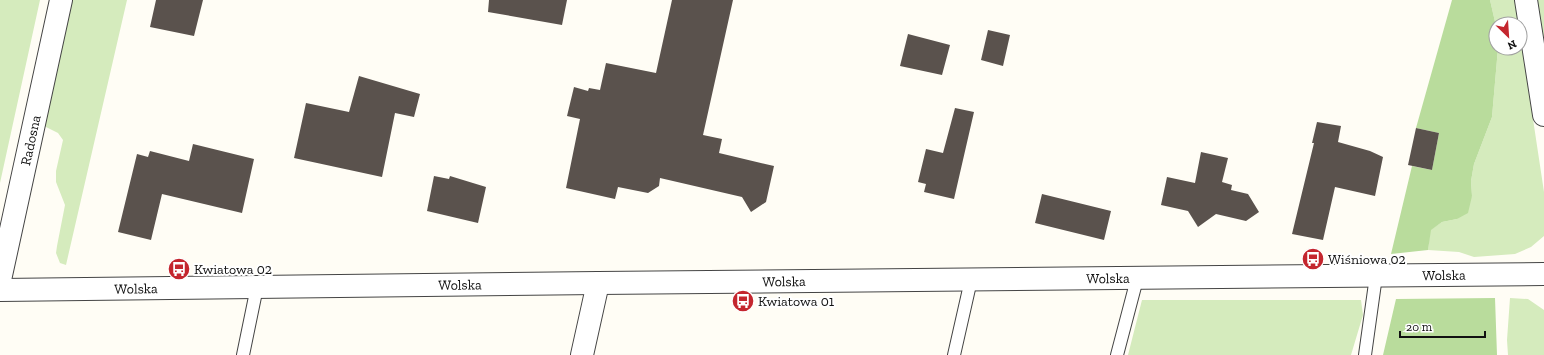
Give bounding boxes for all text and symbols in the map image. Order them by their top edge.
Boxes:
north arrow [1488,16,1528,56]
text: N [1505,37,1519,53]
street label: Radosna [17,113,44,167]
bus stop icon: Wiśniowa 02 [1300,246,1326,272]
place label: Wiśniowa 02 [1328,251,1406,268]
bus stop icon: Kwiatowa 02 [166,256,192,282]
place label: Kwiatowa 02 [194,261,272,278]
street label: Wolska [1422,266,1466,284]
street label: Wolska [1086,269,1130,287]
street label: Wolska [762,273,806,290]
street label: Wolska [438,276,482,293]
street label: Wolska [114,280,158,297]
bus stop icon: Kwiatowa 01 [730,288,756,314]
place label: Kwiatowa 01 [758,293,835,310]
scale bar [1400,313,1485,339]
text: 20 m [1406,320,1433,334]

